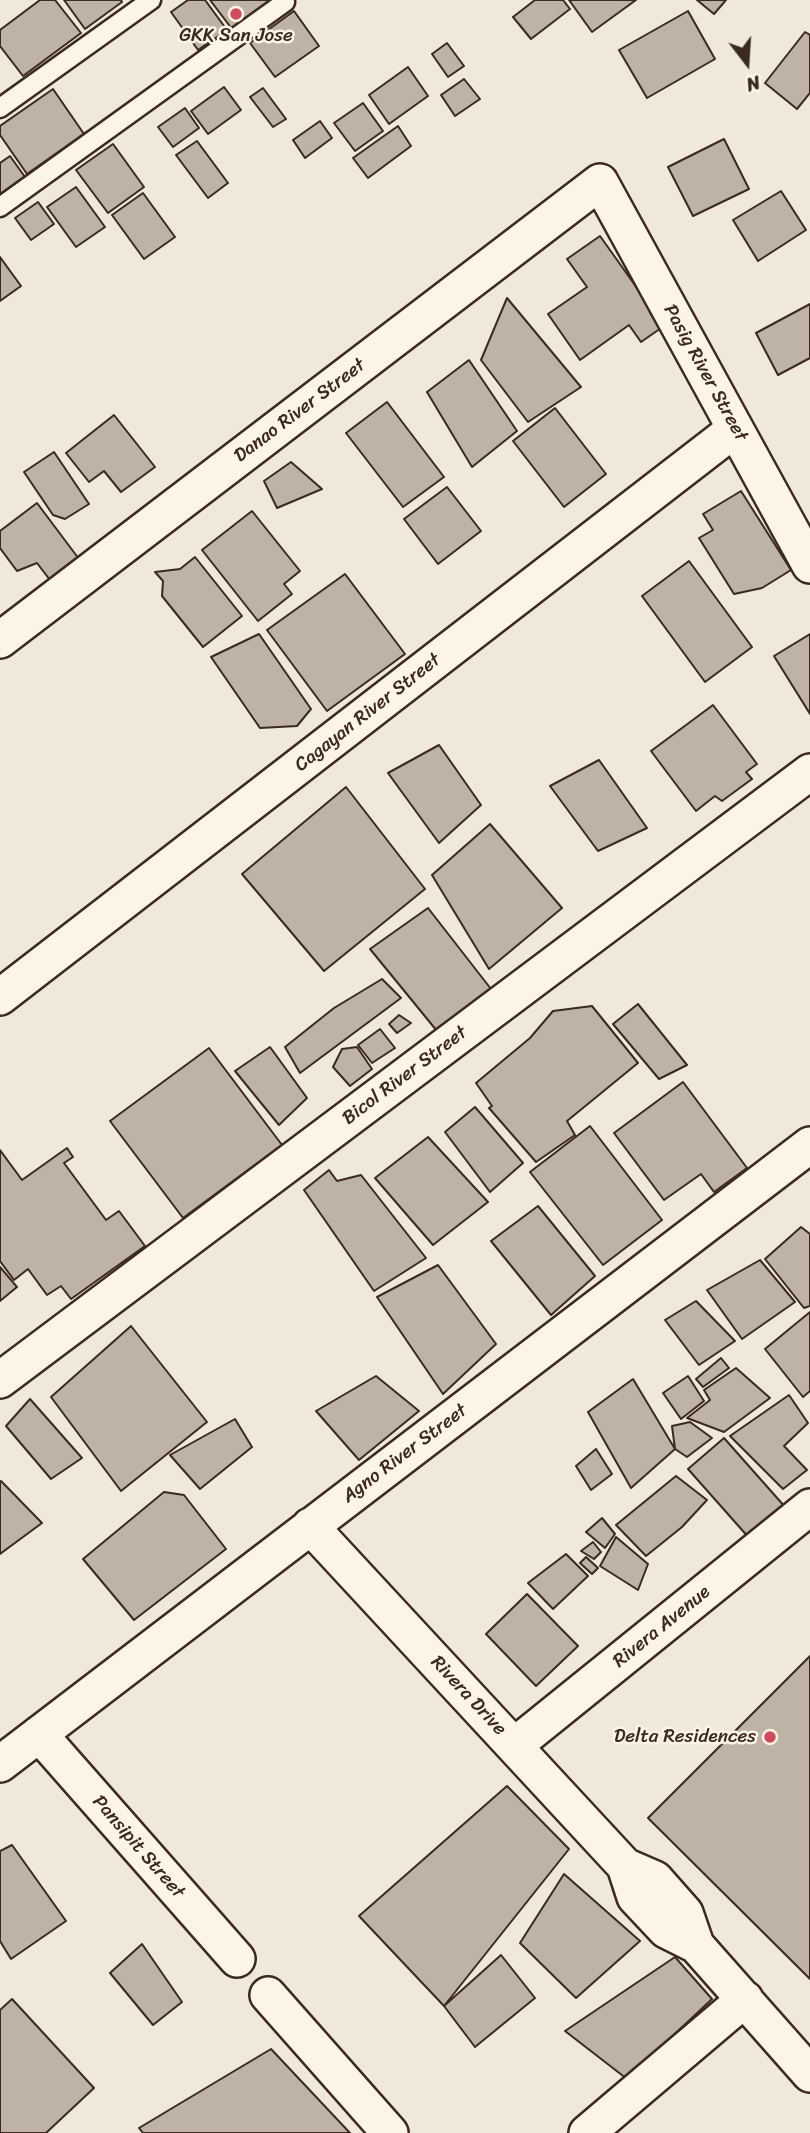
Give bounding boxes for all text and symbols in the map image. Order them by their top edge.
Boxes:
marker: GKK San Jose [228,6,244,22]
place label: GKK San Jose [179,25,293,47]
north arrow [712,28,782,98]
text: N [742,66,764,101]
street label: Pasig River Street [658,301,752,445]
street label: Danao River Street [230,354,370,468]
street label: Cagayan River Street [291,649,445,777]
street label: Bicol River Street [338,1022,472,1130]
street label: Agno River Street [338,1400,472,1508]
street label: Rivera Avenue [609,1581,715,1673]
street label: Rivera Drive [425,1651,511,1741]
place label: Delta Residences [614,1726,756,1748]
marker: Delta Residences [762,1729,778,1745]
street label: Pansipit Street [87,1791,189,1903]

